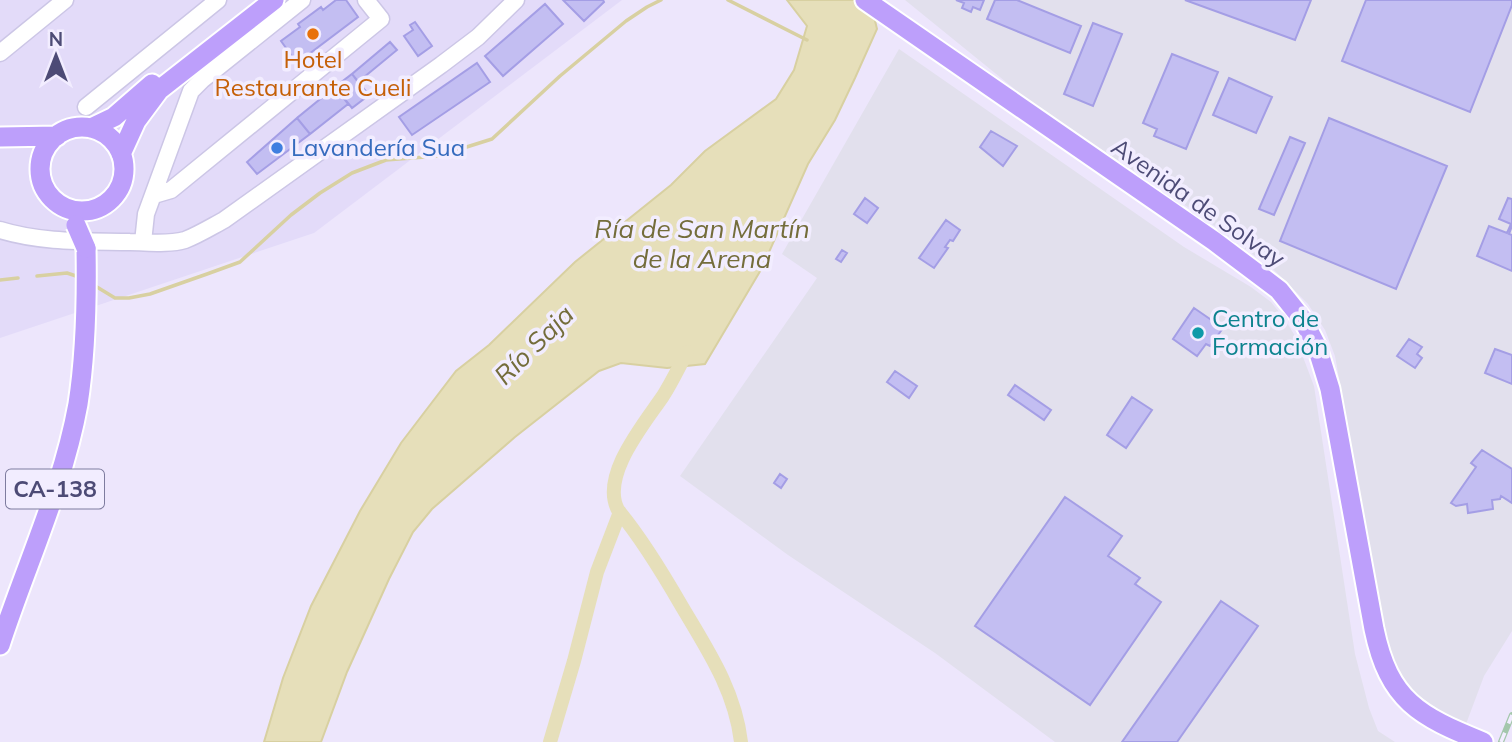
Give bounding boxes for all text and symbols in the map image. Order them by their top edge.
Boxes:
north arrow [21,21,91,91]
marker: Hotel Restaurante Cueli [305,26,321,42]
text: N [49,27,63,51]
place label: Hotel Restaurante Cueli [215,44,411,102]
street label: Avenida de Solvay [1106,131,1291,273]
place label: Lavandería Sua [291,132,465,162]
marker: Lavandería Sua [269,140,285,156]
water label: Ría de San Martín de la Arena [594,212,810,275]
water label: Río Saja [487,298,580,391]
place label: Centro de Formación [1212,303,1328,361]
marker: Centro de Formación [1190,325,1206,341]
road number: CA-138 [6,470,104,509]

